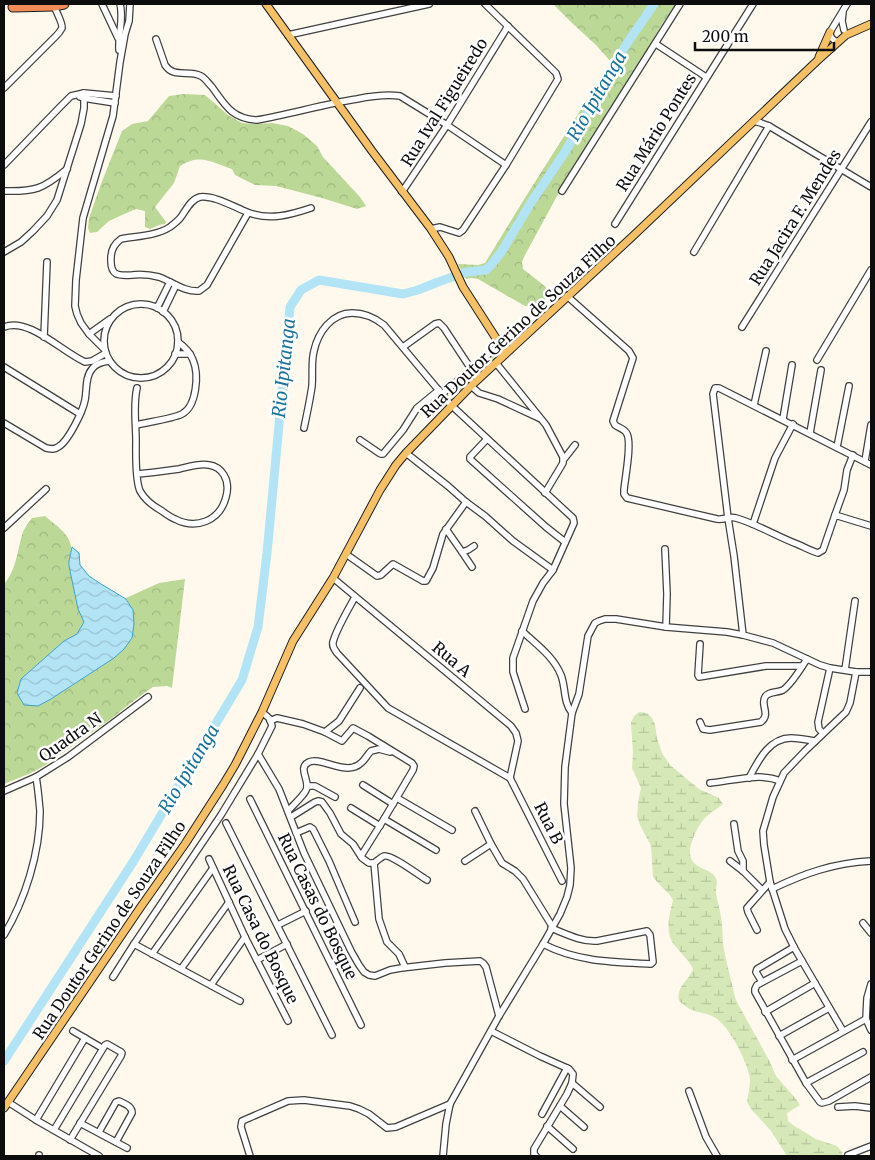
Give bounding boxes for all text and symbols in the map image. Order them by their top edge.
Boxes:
scale bar [695,20,834,52]
text: 200 m [702,27,749,46]
street label: Rua Ival Figueiredo [396,34,492,170]
water label: Rio Ipitanga [562,47,631,145]
street label: Rua Mário Pontes [612,69,700,195]
street label: Rua Jacira F. Mendes [745,145,845,289]
street label: Rua Doutor Gerino de Souza Filho [416,230,620,422]
water label: Rio Ipitanga [267,317,300,419]
street label: Rua A [428,637,476,681]
street label: Quadra N [35,708,106,766]
water label: Rio Ipitanga [153,720,224,817]
street label: Rua B [530,799,568,847]
street label: Rua Doutor Gerino de Souza Filho [28,817,190,1043]
street label: Rua Casas do Bosque [274,830,362,982]
street label: Rua Casa do Bosque [219,861,303,1007]

